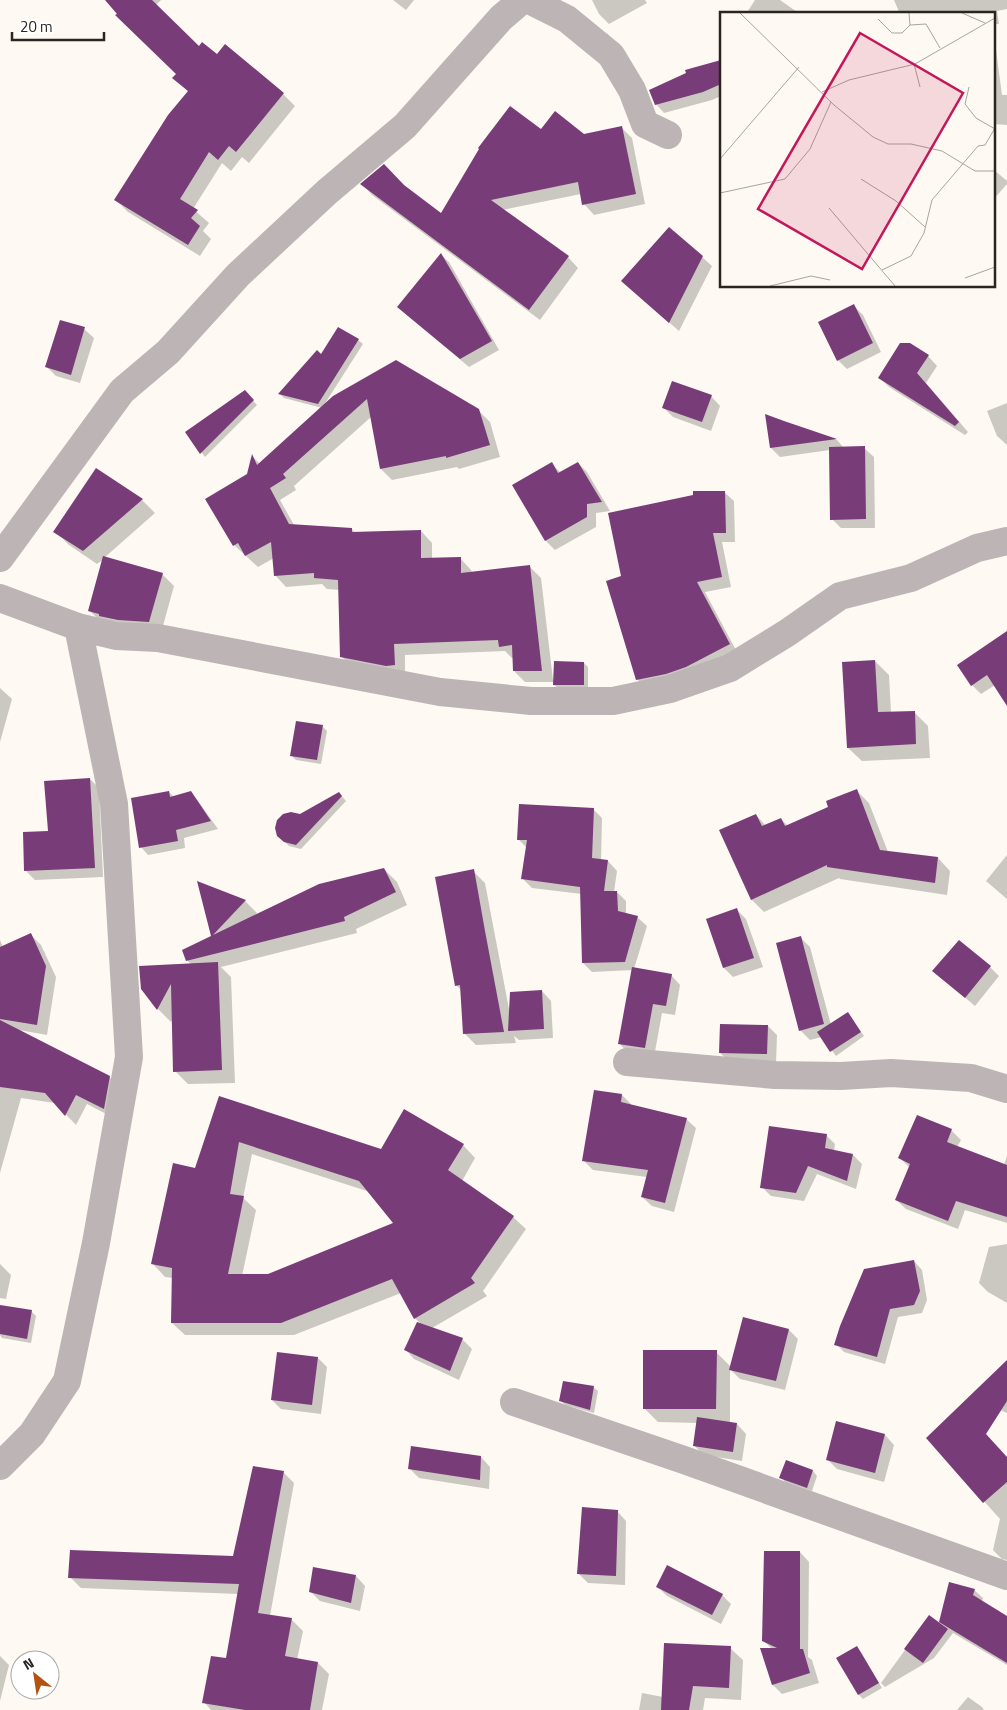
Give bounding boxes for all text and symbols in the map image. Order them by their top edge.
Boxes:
scale bar [12,10,105,42]
inset map [720,12,994,288]
text: 20 m [20,15,53,38]
north arrow [10,1650,60,1700]
text: N [19,1652,38,1675]

